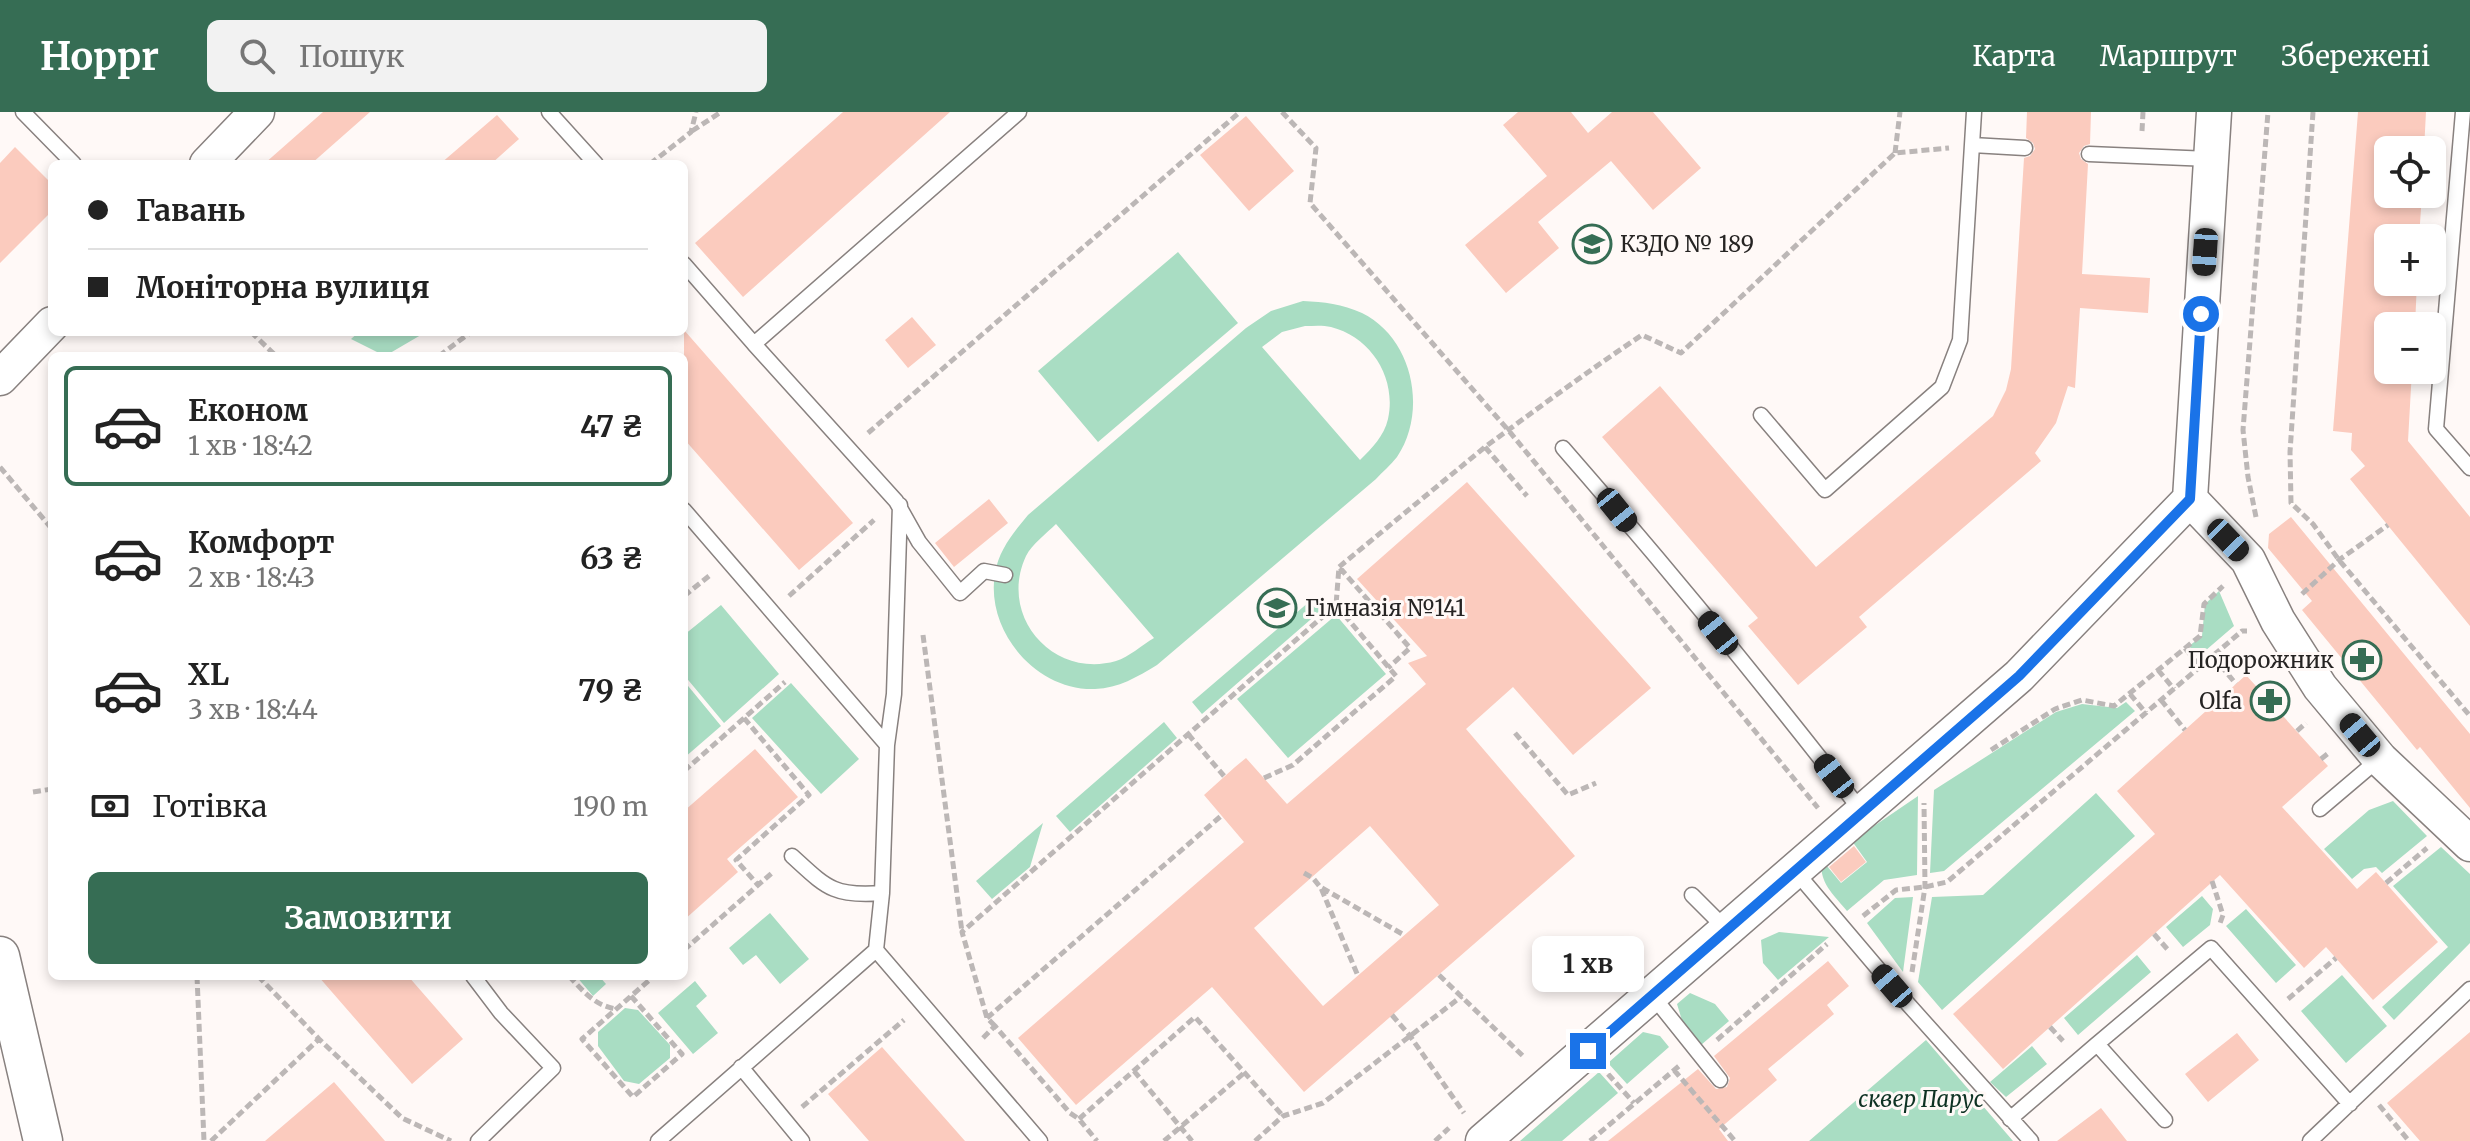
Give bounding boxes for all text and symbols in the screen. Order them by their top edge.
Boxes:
search box [207,20,767,92]
text: Hoppr [40,33,159,80]
icon: search [235,34,279,78]
text: Пошук [299,37,405,75]
text: Карта [1972,38,2056,74]
text: Маршрут [2100,38,2237,74]
text: Збережені [2281,38,2430,74]
map controls [2374,136,2446,384]
button: locate [2374,136,2446,208]
text: Гавань [136,191,245,229]
school or university icon: КЗДО № 189 [1571,223,1613,265]
button: + [2374,224,2446,296]
car [2191,227,2219,277]
place label: КЗДО № 189 [1620,230,1754,258]
text: Моніторна вулиця [136,268,430,306]
route start [2183,296,2219,332]
button: − [2374,312,2446,384]
icon: car [92,390,164,462]
text: Економ [188,391,308,429]
text: 47 ₴ [580,407,644,445]
text: 1 хв · 18:42 [188,429,313,462]
car [1593,484,1641,536]
car [2203,514,2253,566]
icon: car [92,522,164,594]
text: Комфорт [188,523,335,561]
text: 63 ₴ [580,539,644,577]
text: 2 хв · 18:43 [188,561,315,594]
school or university icon: Гімназія №141 [1256,587,1298,629]
place label: Гімназія №141 [1305,594,1465,622]
car [1694,607,1742,659]
pharmacy icon: Подорожник [2341,639,2383,681]
place label: Подорожник [2188,646,2334,674]
icon: car [92,654,164,726]
text: XL [188,655,229,693]
text: 79 ₴ [578,671,644,709]
pharmacy icon: Olfa [2249,680,2291,722]
place label: Olfa [2199,687,2242,715]
text: 3 хв · 18:44 [188,693,318,726]
car [2335,709,2385,761]
car [1810,750,1858,802]
icon: cash [88,784,132,828]
text: Готівка [152,787,267,825]
text: 190 m [573,790,648,823]
button: Замовити [88,872,648,964]
callout: 1 хв [1532,935,1644,991]
text: 1 хв [1563,947,1613,980]
car [1867,960,1917,1012]
route end [1570,1033,1606,1069]
park label: сквер Парус [1858,1085,1984,1113]

